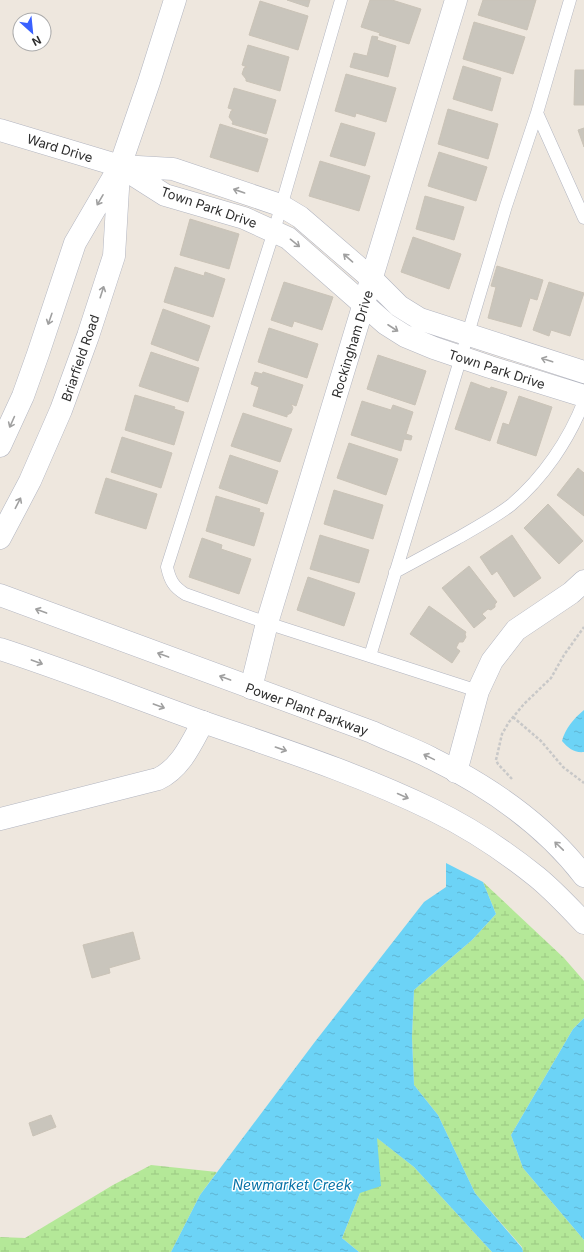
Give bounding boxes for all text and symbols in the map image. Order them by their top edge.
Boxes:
north arrow [12,12,52,52]
text: N [30,33,43,49]
street label: Ward Drive [25,130,95,166]
street label: Town Park Drive [159,183,259,231]
one-way arrow [233,187,246,194]
one-way arrow [96,194,104,206]
one-way arrow [290,239,301,248]
one-way arrow [343,254,353,263]
one-way arrow [99,285,106,298]
street label: Rockingham Drive [328,288,376,400]
street label: Briarfield Road [58,312,102,404]
one-way arrow [46,313,53,326]
one-way arrow [387,325,399,333]
street label: Town Park Drive [447,346,547,392]
one-way arrow [541,356,554,363]
one-way arrow [7,415,15,427]
one-way arrow [15,498,23,510]
one-way arrow [35,606,47,614]
one-way arrow [157,651,169,659]
one-way arrow [30,658,42,666]
one-way arrow [219,674,231,682]
street label: Power Plant Parkway [243,679,371,739]
one-way arrow [152,703,165,710]
one-way arrow [275,746,287,754]
one-way arrow [423,753,435,760]
one-way arrow [397,793,409,800]
one-way arrow [554,841,564,851]
water label: Newmarket Creek [232,1176,352,1193]

